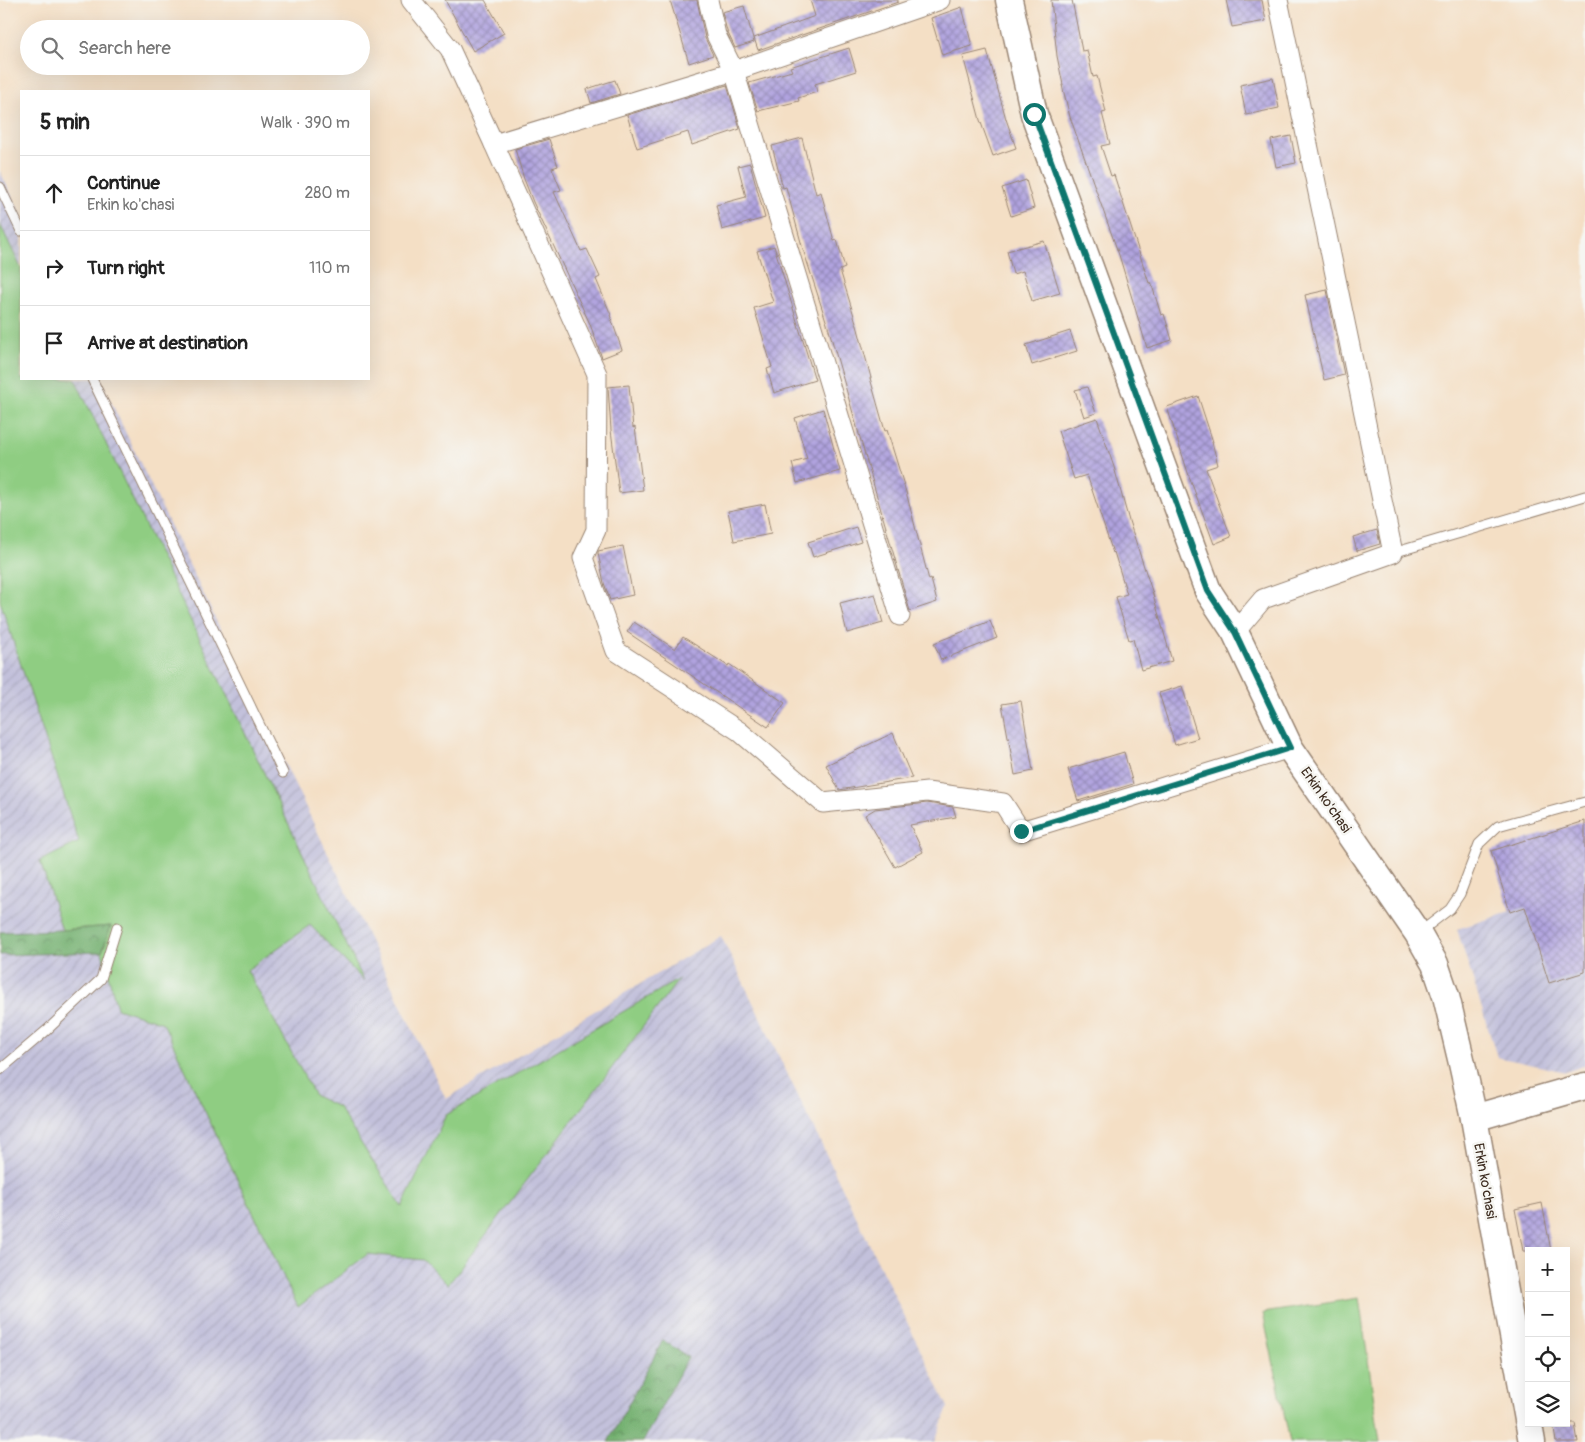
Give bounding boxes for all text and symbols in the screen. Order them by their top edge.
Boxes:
search box [20,20,370,75]
icon: search [38,34,66,62]
text: Search here [78,36,171,60]
route start [1023,103,1046,126]
text: 5 min [40,109,90,136]
text: Walk · 390 m [261,113,350,133]
text: Continue [87,171,160,195]
icon: ahead [40,179,68,207]
text: 280 m [304,183,350,203]
text: Erkin ko'chasi [87,195,174,215]
icon: right [40,254,68,282]
text: Turn right [87,256,165,280]
text: 110 m [309,258,350,278]
icon: arrive [40,329,68,357]
text: Arrive at destination [87,331,248,355]
street label: Erkin ko'chasi [1297,764,1355,837]
route end [1010,820,1033,843]
street label: Erkin ko'chasi [1470,1142,1500,1221]
map controls [1525,1247,1570,1427]
button: + [1525,1247,1570,1292]
button: − [1525,1292,1570,1337]
button: locate [1525,1337,1570,1382]
button: layers [1525,1382,1570,1427]

